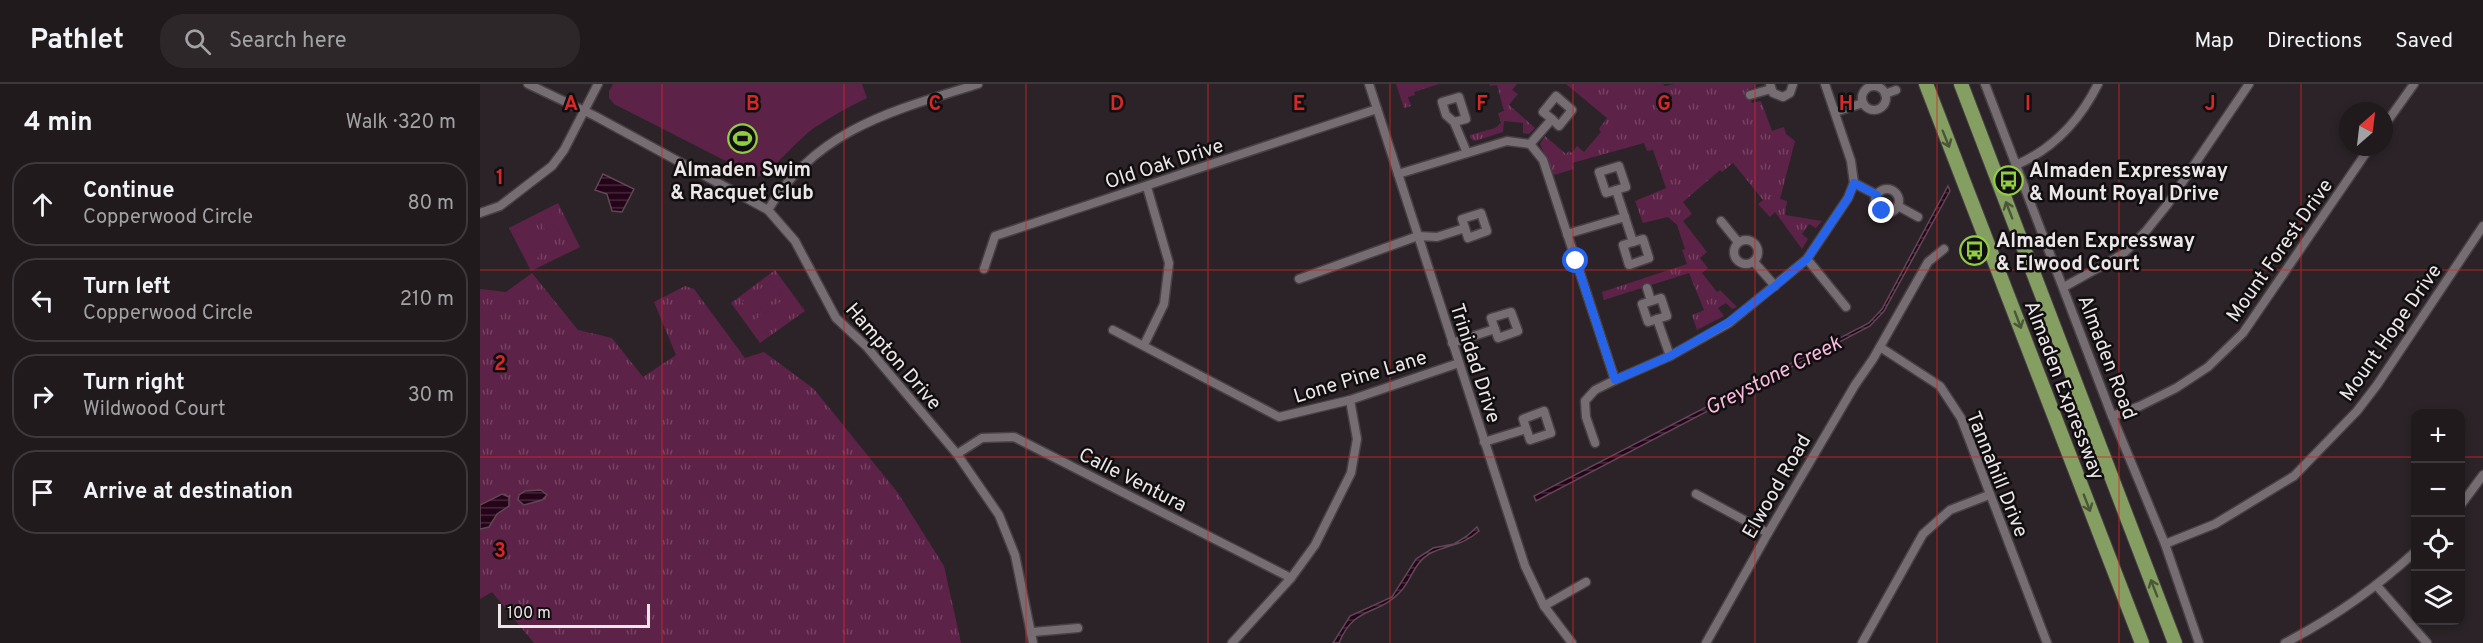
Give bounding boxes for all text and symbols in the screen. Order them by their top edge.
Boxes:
search box [160,14,580,68]
text: Pathlet [30,23,124,59]
icon: search [181,25,214,58]
text: Search here [229,28,347,55]
text: Map [2194,28,2234,55]
text: Directions [2267,28,2362,55]
text: Saved [2395,28,2453,55]
text: A [564,92,578,118]
text: B [746,92,760,118]
text: C [929,92,941,118]
text: D [1110,92,1124,118]
text: E [1293,92,1305,118]
text: F [1476,92,1488,118]
text: G [1657,92,1671,118]
text: H [1839,92,1853,118]
text: I [2025,92,2031,118]
text: J [2204,92,2216,118]
north arrow [2339,102,2393,156]
text: 4 min [24,107,93,140]
text: Walk · 320 m [346,110,456,136]
sports icon: Almaden Swim & Racquet Club [726,123,758,155]
one-way arrow [1941,129,1952,148]
street label: Old Oak Drive [1102,133,1227,196]
place label: Almaden Swim & Racquet Club [670,158,814,207]
place label: Almaden Expressway & Mount Royal Drive [2029,159,2228,208]
bus stop icon: Almaden Expressway & Mount Royal Drive [1992,165,2024,197]
text: 1 [496,166,504,192]
street label: Mount Forest Drive [2221,174,2340,328]
text: Continue [83,178,174,205]
icon: ahead [26,188,59,221]
text: 80 m [408,191,454,217]
route end [1868,197,1894,223]
one-way arrow [2003,201,2014,220]
text: Copperwood Circle [83,205,253,231]
place label: Almaden Expressway & Elwood Court [1996,229,2195,278]
bus stop icon: Almaden Expressway & Elwood Court [1959,235,1991,267]
route start [1562,247,1588,273]
street label: Mount Hope Drive [2335,260,2449,407]
text: Turn left [83,274,171,301]
icon: left [26,284,59,317]
text: 210 m [400,287,454,313]
street label: Almaden Road [2070,292,2142,424]
street label: Almaden Expressway [2017,297,2109,484]
street label: Hampton Drive [839,298,946,417]
street label: Trinidad Drive [1443,300,1506,427]
text: Copperwood Circle [83,301,253,327]
one-way arrow [2013,311,2024,329]
water label: Greystone Creek [1701,330,1847,422]
street label: Lone Pine Lane [1291,345,1430,411]
text: 2 [494,352,506,378]
text: Turn right [83,370,185,397]
icon: right [26,380,59,413]
text: 30 m [408,383,454,409]
text: Wildwood Court [83,397,226,423]
street label: Tannahill Drive [1959,408,2033,541]
map controls [2411,409,2465,625]
button: + [2411,409,2465,463]
street label: Elwood Road [1737,430,1818,544]
street label: Calle Ventura [1074,442,1191,519]
button: − [2411,463,2465,517]
icon: arrive [26,476,59,509]
text: Arrive at destination [83,479,293,506]
one-way arrow [2083,493,2094,511]
button: locate [2411,517,2465,571]
text: 3 [494,539,506,565]
button: layers [2411,571,2465,625]
one-way arrow [2148,580,2159,598]
scale bar [498,601,650,628]
text: 100 m [507,604,551,624]

